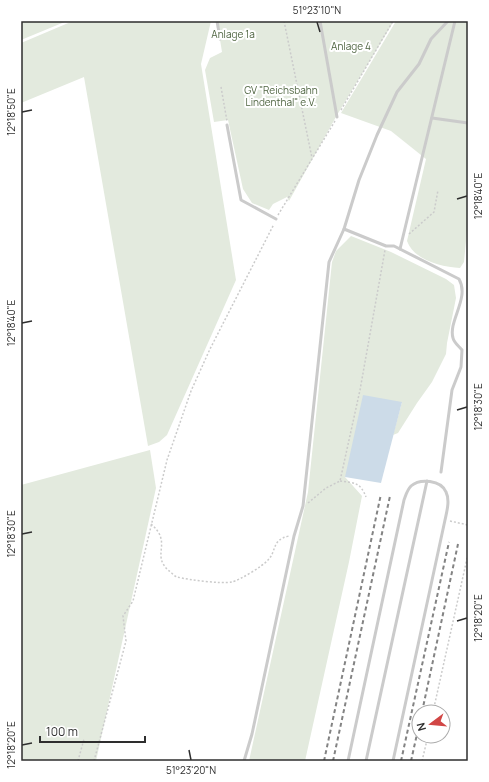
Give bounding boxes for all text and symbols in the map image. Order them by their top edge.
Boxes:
text: 51°23'10"N [293,3,341,17]
park label: Anlage 1a [211,27,255,41]
park label: Anlage 4 [331,39,371,53]
park label: GV "Reichsbahn Lindenthal" e.V. [244,83,318,109]
text: 12°18'50"E [4,88,18,136]
text: 12°18'40"E [471,173,485,219]
text: 12°18'40"E [4,300,18,346]
text: 12°18'30"E [471,383,485,431]
text: 12°18'30"E [4,510,18,558]
text: 12°18'20"E [471,594,485,642]
north arrow [411,704,451,744]
scale bar [40,718,145,744]
text: 12°18'20"E [4,721,18,769]
text: N [413,721,429,733]
text: 100 m [46,723,78,740]
text: 51°23'20"N [166,763,216,777]

